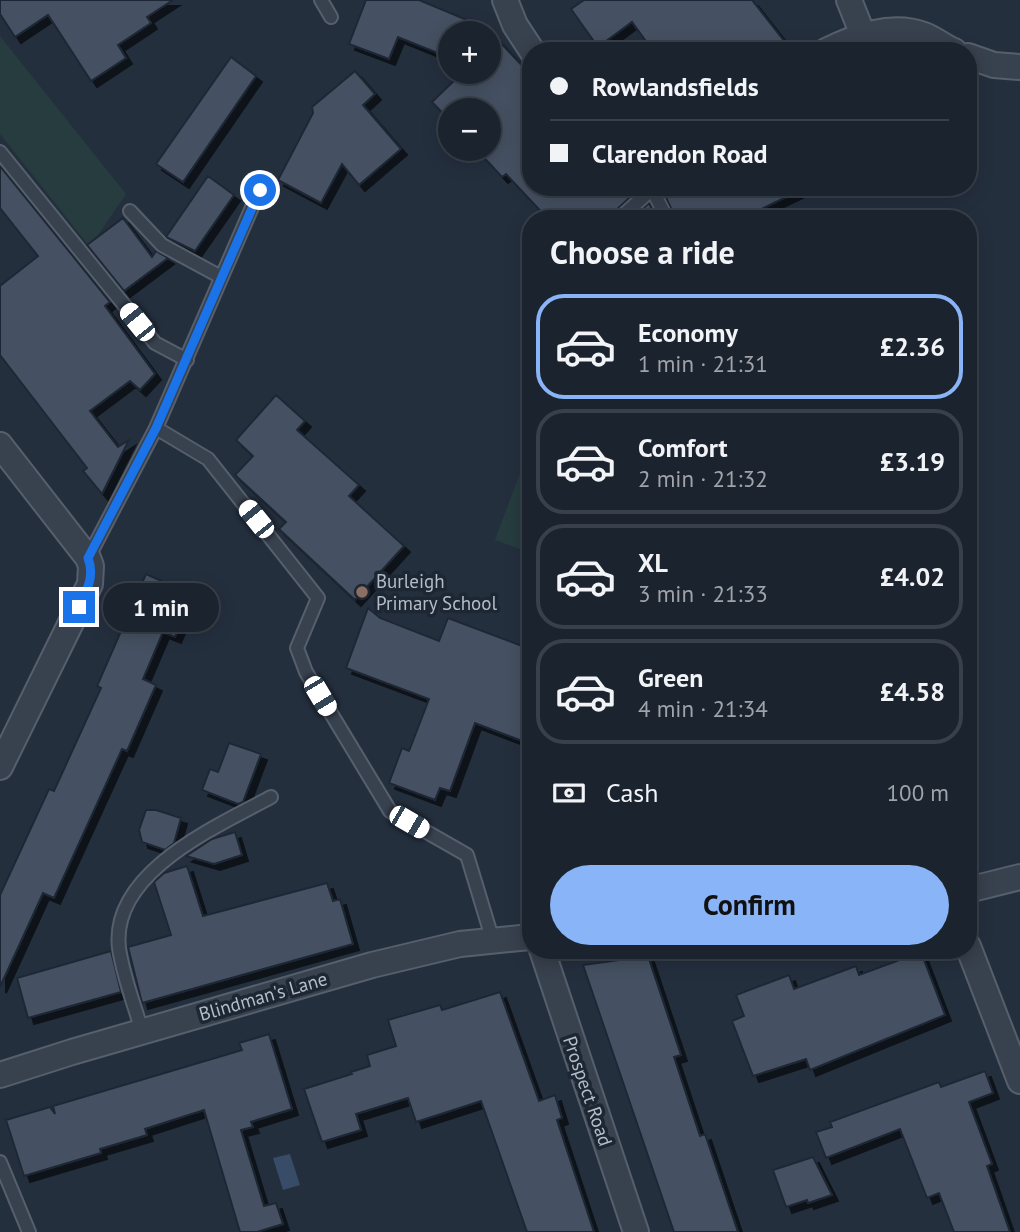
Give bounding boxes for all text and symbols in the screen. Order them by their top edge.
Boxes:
map controls [438,21,501,161]
button: + [438,21,501,84]
text: Rowlandsfields [592,70,759,103]
button: − [438,98,501,161]
text: Clarendon Road [592,137,768,170]
route start [244,174,276,206]
text: Choose a ride [550,231,735,273]
car [116,299,159,345]
icon: car [554,315,617,378]
text: Economy [638,316,738,349]
text: £2.36 [880,330,945,363]
text: 1 min · 21:31 [638,349,768,378]
icon: car [554,430,617,493]
text: Comfort [638,431,728,464]
text: £3.19 [880,445,945,478]
text: 2 min · 21:32 [638,464,768,493]
car [235,496,278,542]
icon: car [554,545,617,608]
text: XL [638,546,668,579]
text: £4.02 [880,560,945,593]
place label: Burleigh Primary School [376,569,497,615]
text: 3 min · 21:33 [638,579,768,608]
callout: 1 min [104,582,219,632]
marker: Burleigh Primary School [354,584,370,600]
route end [63,591,95,623]
text: 1 min [133,593,189,622]
icon: car [554,660,617,723]
text: Green [638,661,703,694]
car [301,673,340,719]
text: £4.58 [880,675,945,708]
text: 4 min · 21:34 [638,694,768,723]
icon: cash [550,774,588,812]
text: Cash [606,776,658,809]
text: 100 m [887,778,949,807]
car [386,802,433,842]
button: Confirm [550,865,949,945]
street label: Blindman's Lane [196,966,330,1026]
street label: Prospect Road [558,1033,618,1149]

